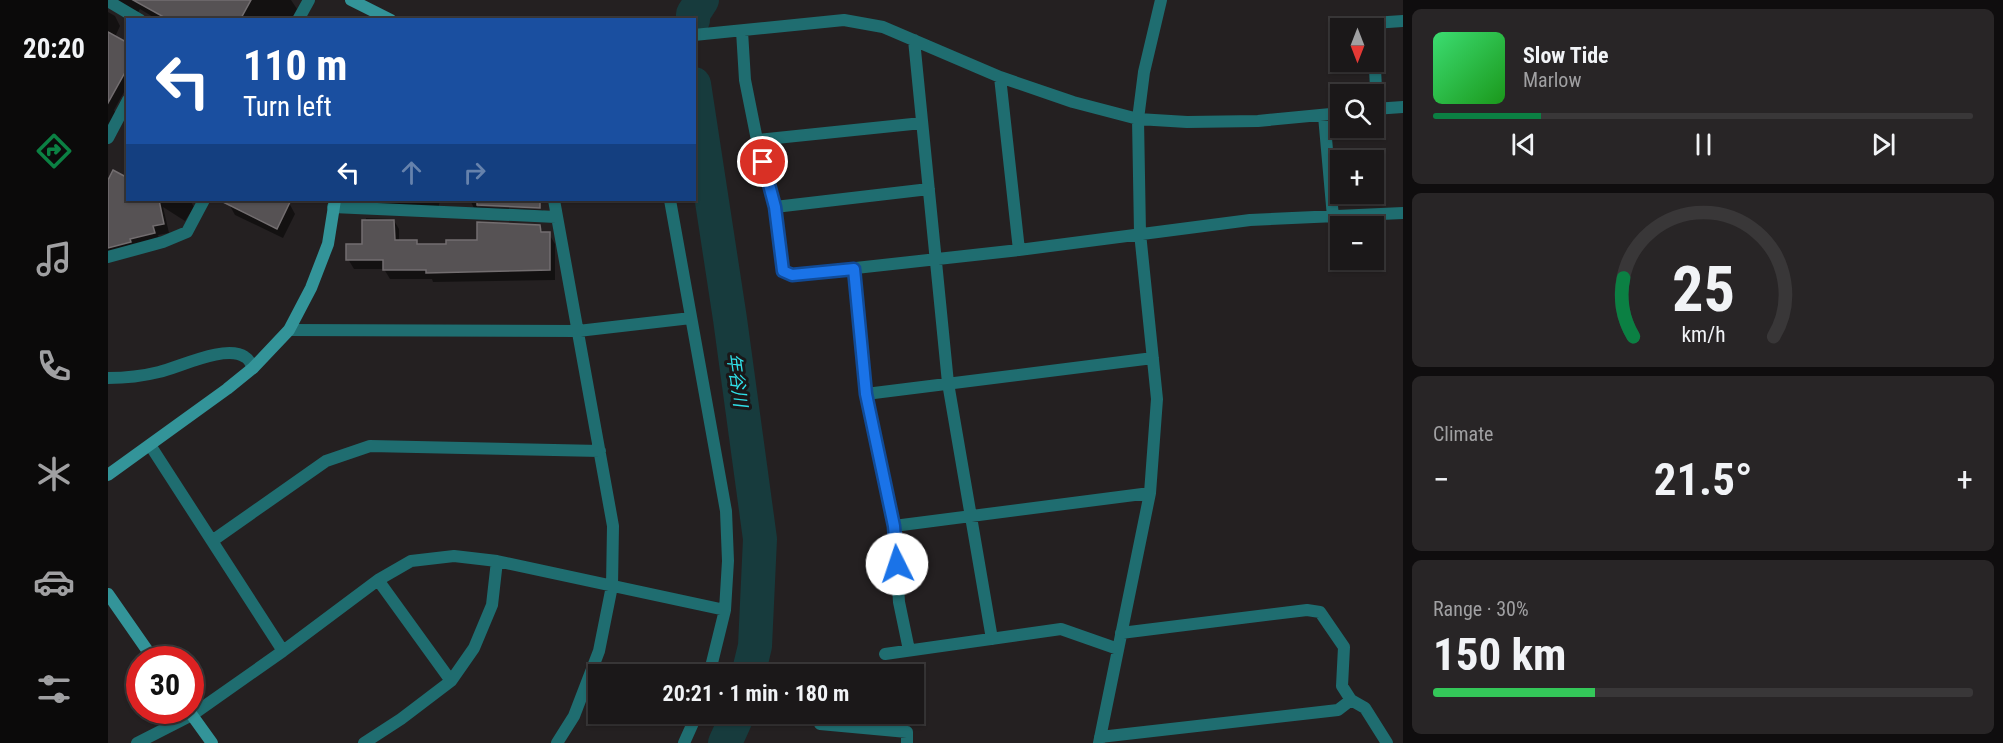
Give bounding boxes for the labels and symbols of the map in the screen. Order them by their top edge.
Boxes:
north arrow [1330,18,1384,72]
pin [737,136,788,187]
water label: 年谷川 [723,352,752,410]
position arrow [865,532,929,596]
speed limit sign: 30 [126,646,204,724]

